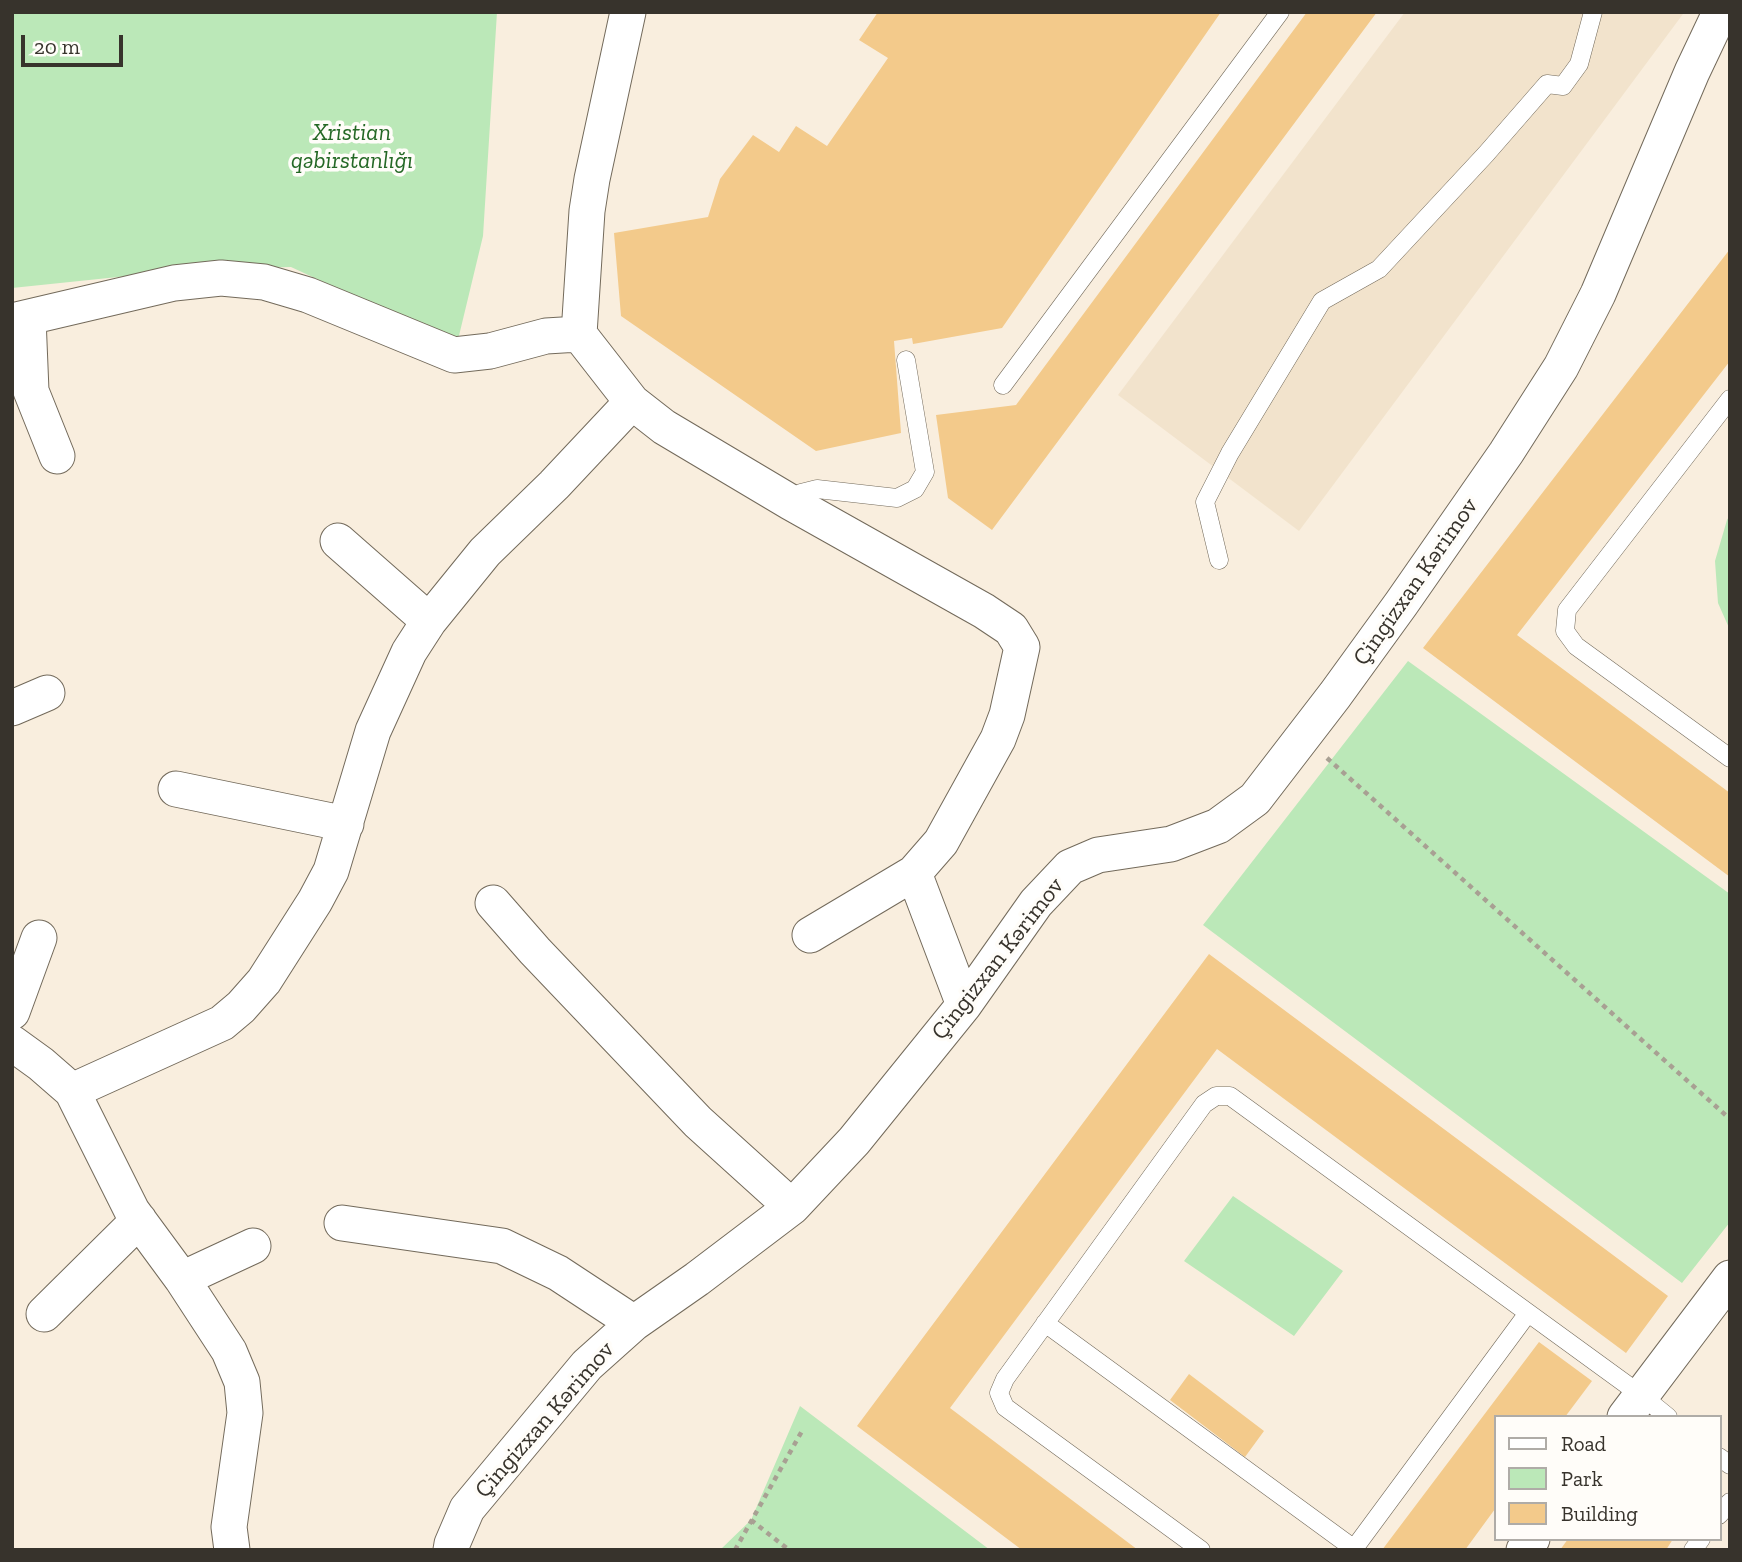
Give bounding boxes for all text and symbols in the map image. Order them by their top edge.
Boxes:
scale bar [24,21,126,65]
text: 20 m [34,34,80,59]
park label: Xristian qəbirstanlığı [291,119,413,175]
street label: Çingizxan Kərimov [1347,493,1485,671]
street label: Çingizxan Kərimov [926,872,1070,1046]
street label: Çingizxan Kərimov [469,1336,621,1504]
legend [1494,1415,1721,1541]
text: Road [1561,1431,1606,1456]
text: Park [1561,1466,1603,1491]
text: Building [1561,1501,1638,1526]

